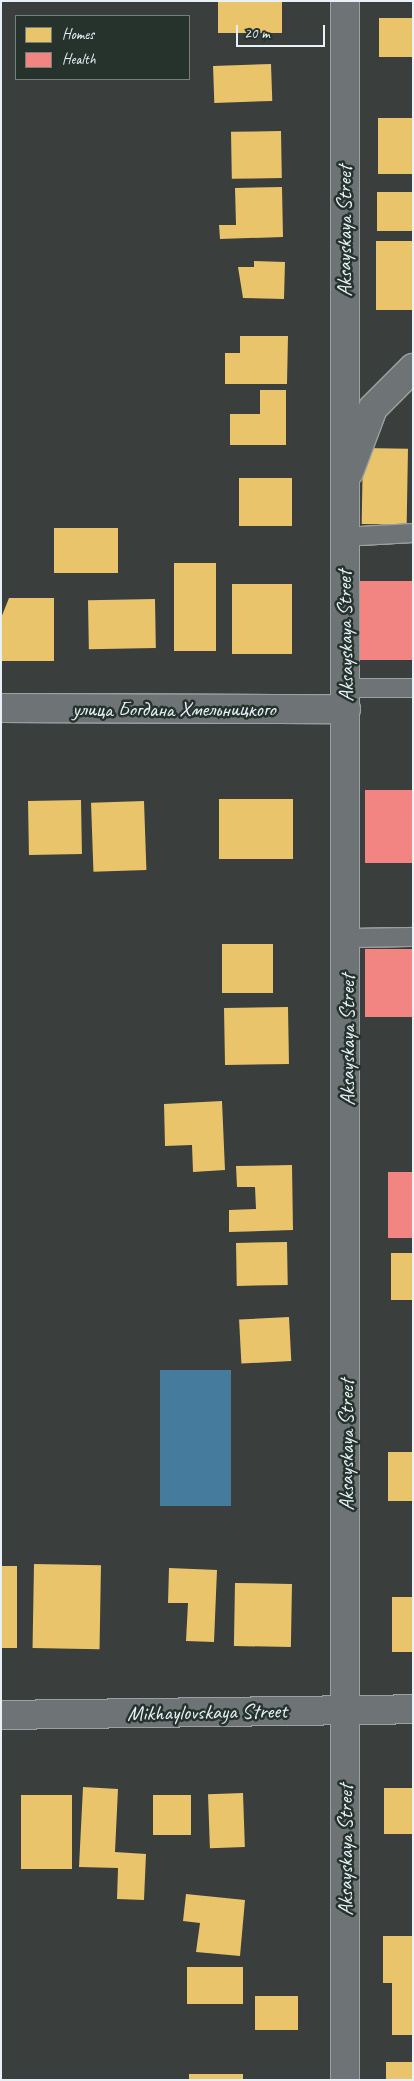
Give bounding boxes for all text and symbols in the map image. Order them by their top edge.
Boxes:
legend [15,15,190,80]
scale bar [239,15,328,47]
text: 20 m [244,24,270,43]
text: Homes [62,25,94,44]
text: Health [62,50,96,69]
street label: Aksayskaya Street [331,165,357,297]
street label: Aksayskaya Street [331,570,359,702]
street label: улица Богдана Хмельницкого [73,696,275,722]
street label: Aksayskaya Street [334,974,360,1106]
street label: Aksayskaya Street [333,1379,359,1511]
street label: Mikhaylovskaya Street [127,1698,287,1726]
street label: Aksayskaya Street [332,1784,358,1916]

